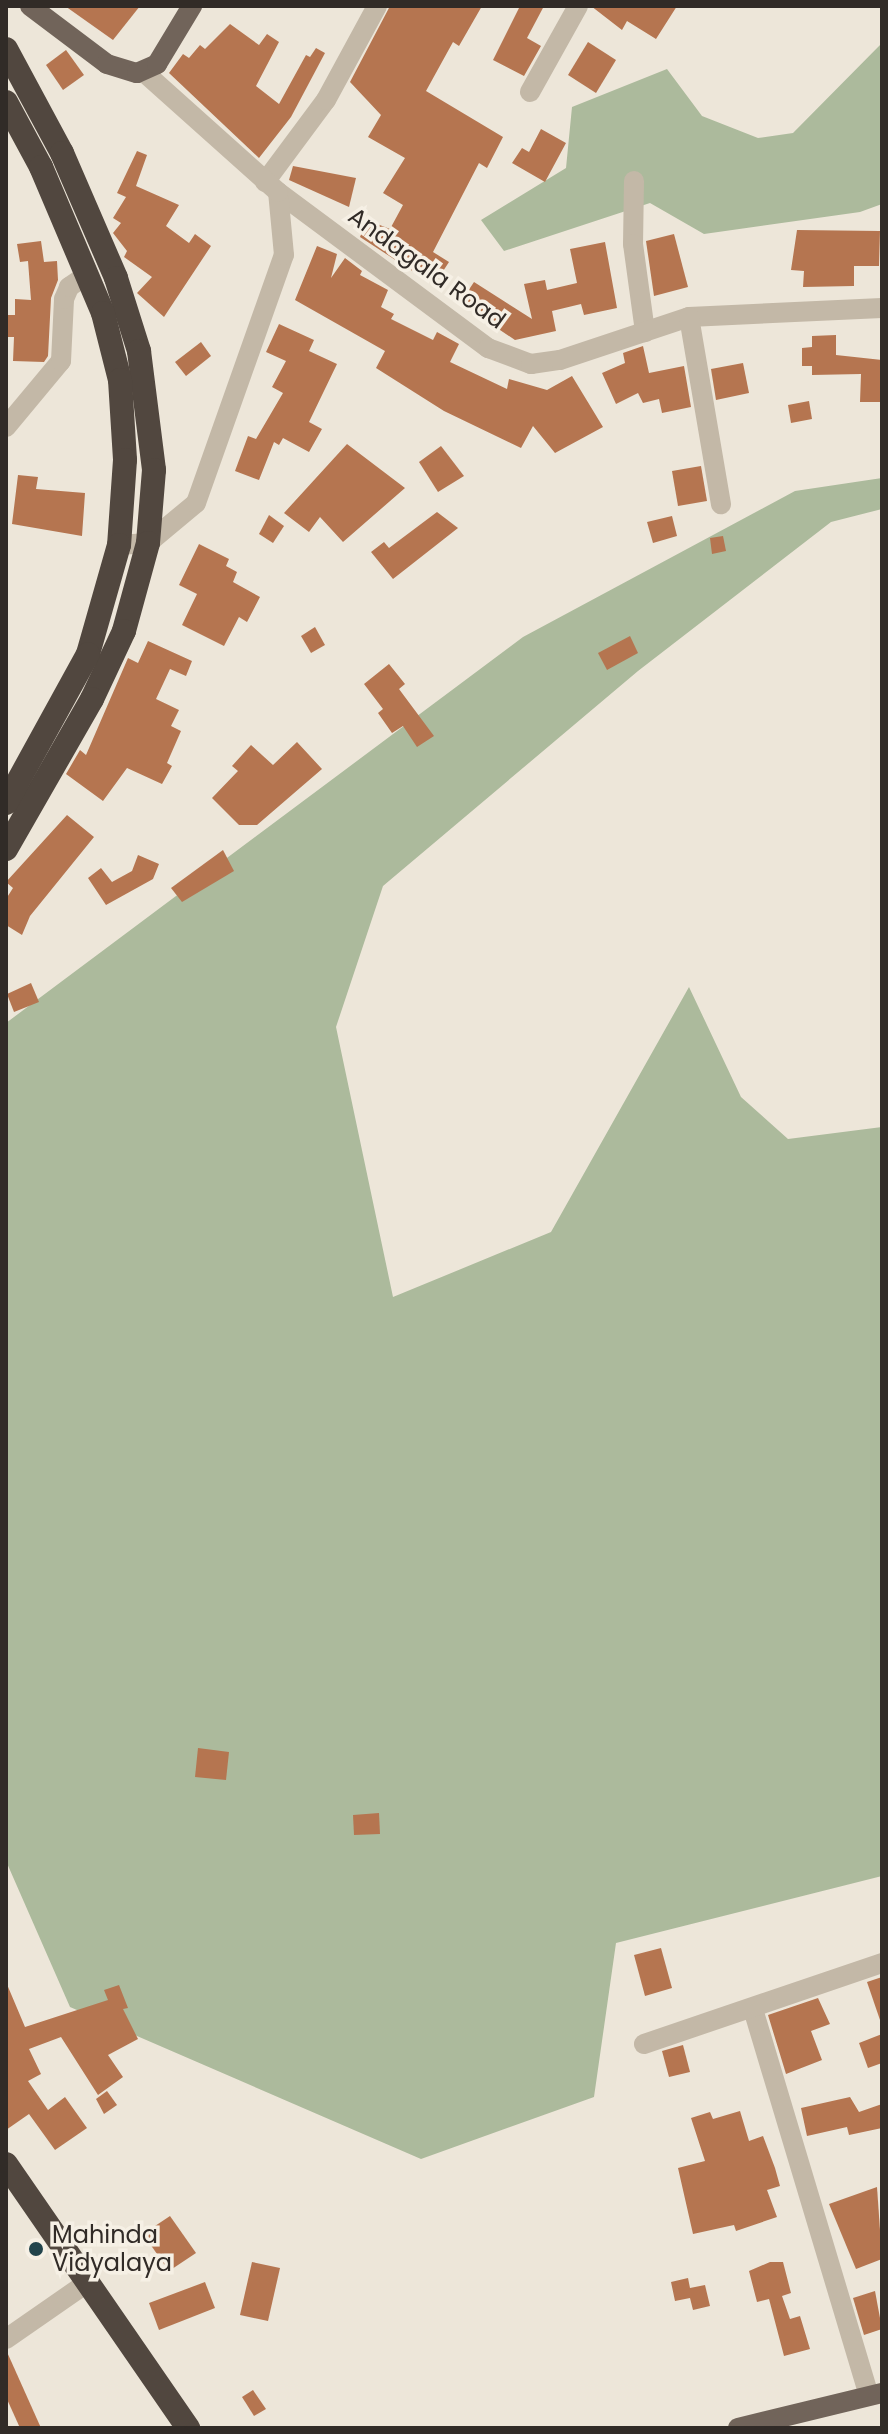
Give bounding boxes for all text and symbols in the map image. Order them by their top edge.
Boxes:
street label: Andagala Road [343,201,511,335]
place label: Mahinda Vidyalaya [52,2221,172,2277]
marker: Mahinda Vidyalaya [27,2240,45,2258]

